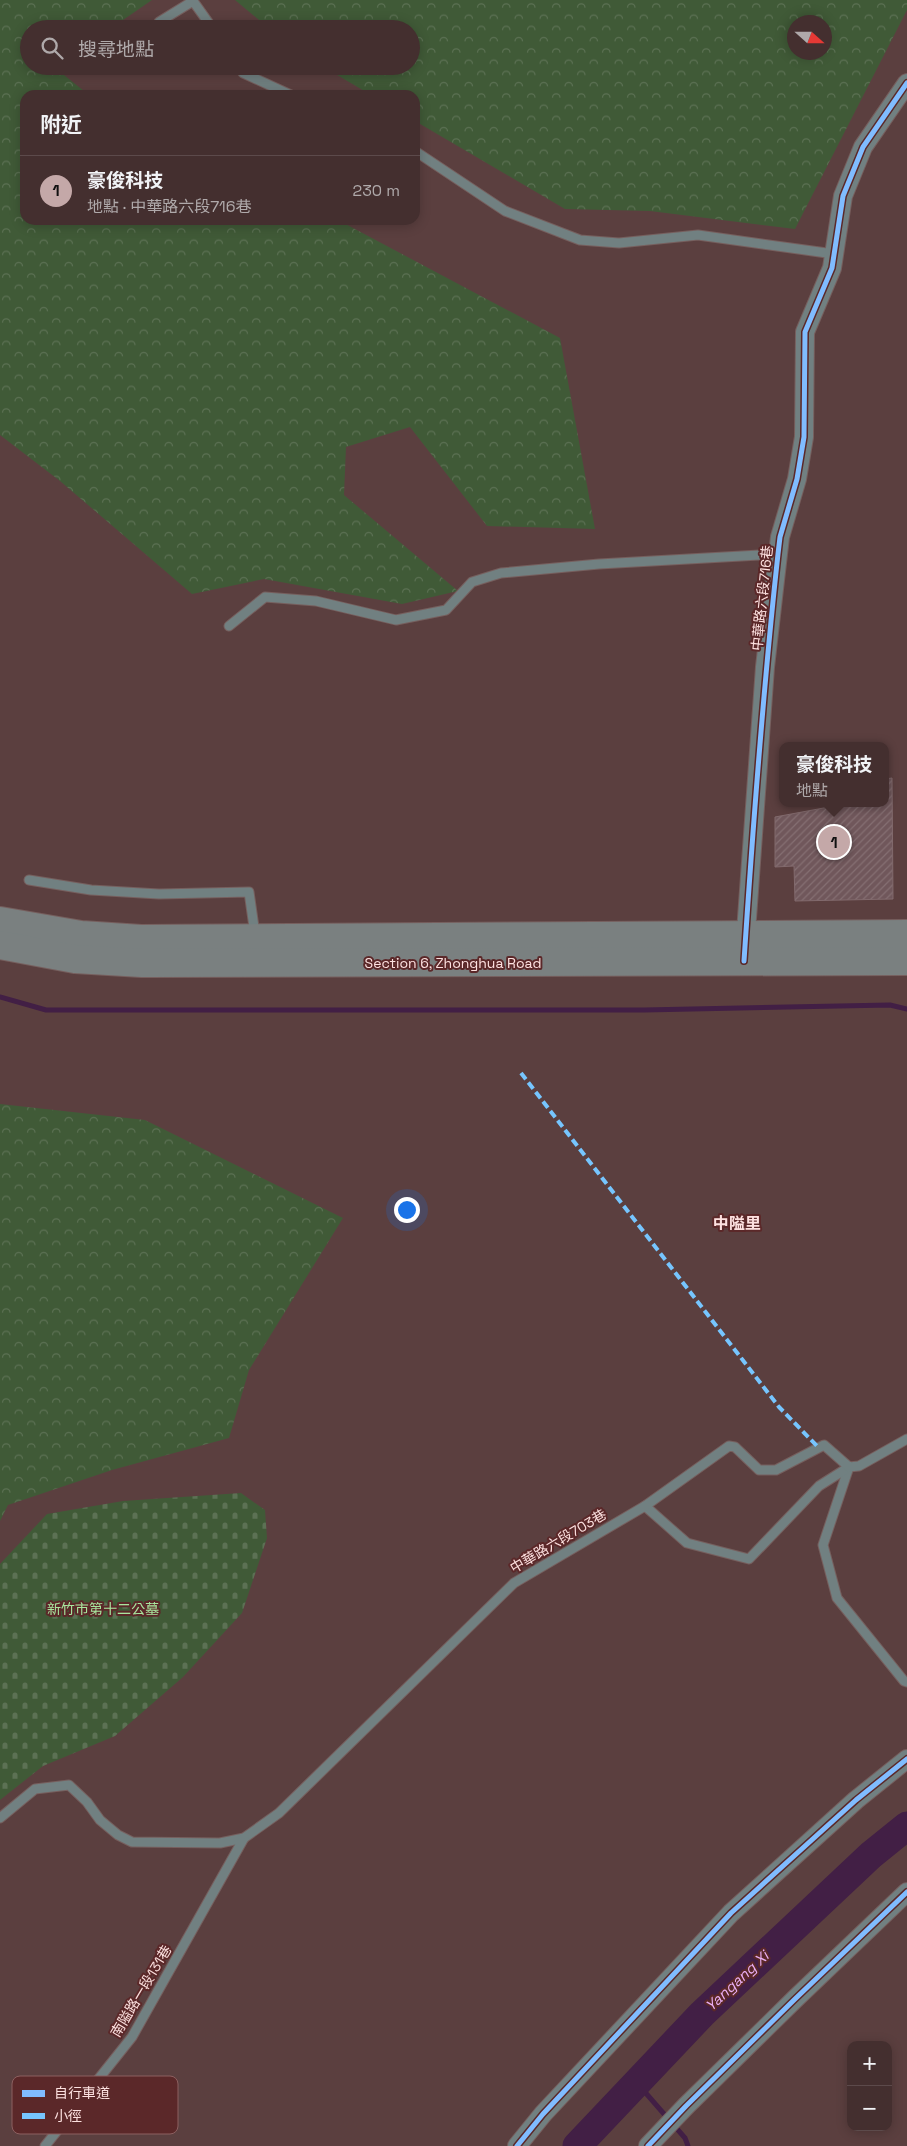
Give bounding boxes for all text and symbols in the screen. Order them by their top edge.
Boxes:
north arrow [787,15,832,60]
search box [20,20,420,75]
icon: search [38,34,66,62]
text: 搜尋地點 [78,37,154,62]
text: 附近 [40,111,82,138]
text: 豪俊科技 [87,168,163,193]
text: 1 [52,180,60,201]
text: 230 m [353,180,400,201]
text: 地點 · 中華路六段716巷 [87,196,252,217]
street label: 中華路六段716巷 [747,544,777,652]
popup [779,742,889,807]
text: 豪俊科技 [796,752,872,777]
text: 地點 [796,780,828,801]
pin: 1 [818,823,850,861]
street label: Section 6, Zhonghua Road [365,954,541,972]
your location [394,1197,420,1223]
district label: 中隘里 [713,1213,761,1234]
street label: 中華路六段703巷 [507,1505,609,1577]
park label: 新竹市第十二公墓 [47,1600,159,1618]
street label: 南隘路一段131巷 [107,1942,175,2040]
water label: Yangang Xi [701,1945,774,2015]
map controls [847,2041,892,2131]
button: + [847,2041,892,2086]
legend [12,2076,178,2134]
text: 自行車道 [54,2084,110,2102]
button: − [847,2086,892,2131]
text: 小徑 [54,2107,82,2125]

